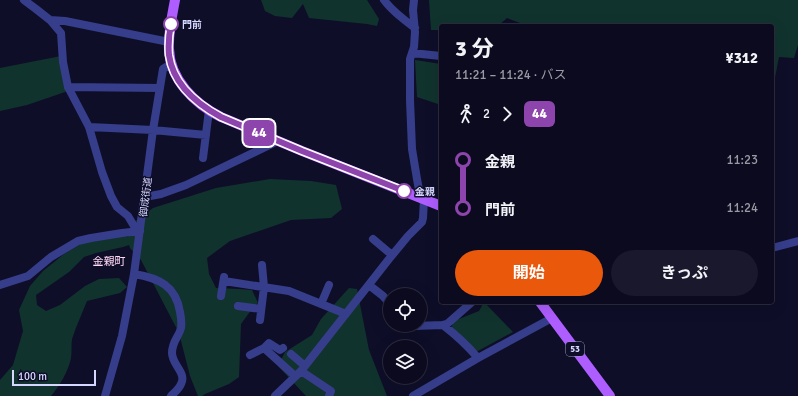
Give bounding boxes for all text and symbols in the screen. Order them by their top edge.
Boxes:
marker: 門前 [163,16,179,32]
place label: 門前 [182,19,202,31]
text: 3 分 [455,35,494,62]
text: ¥312 [726,49,758,67]
text: 11:21 – 11:24 · バス [455,67,566,83]
icon: walk [455,103,477,125]
icon: forward [496,103,518,125]
text: 44 [532,105,547,122]
text: 2 [483,106,490,122]
line badge: 44 [241,120,277,146]
text: 44 [251,124,267,141]
text: 11:23 [726,152,758,168]
text: 金親 [485,153,515,171]
street label: 御成街道 [138,177,154,218]
marker: 金親 [396,183,412,199]
place label: 金親 [415,186,435,198]
text: 11:24 [726,200,758,216]
text: 門前 [485,201,515,219]
button: 開始 [455,250,603,296]
button: きっぷ [611,250,758,296]
district label: 金親町 [93,255,126,268]
map controls [383,288,427,384]
button: locate [383,288,427,332]
button: layers [383,340,427,384]
road number: 53 [566,342,584,356]
scale bar [12,368,96,387]
text: 100 m [18,370,47,383]

